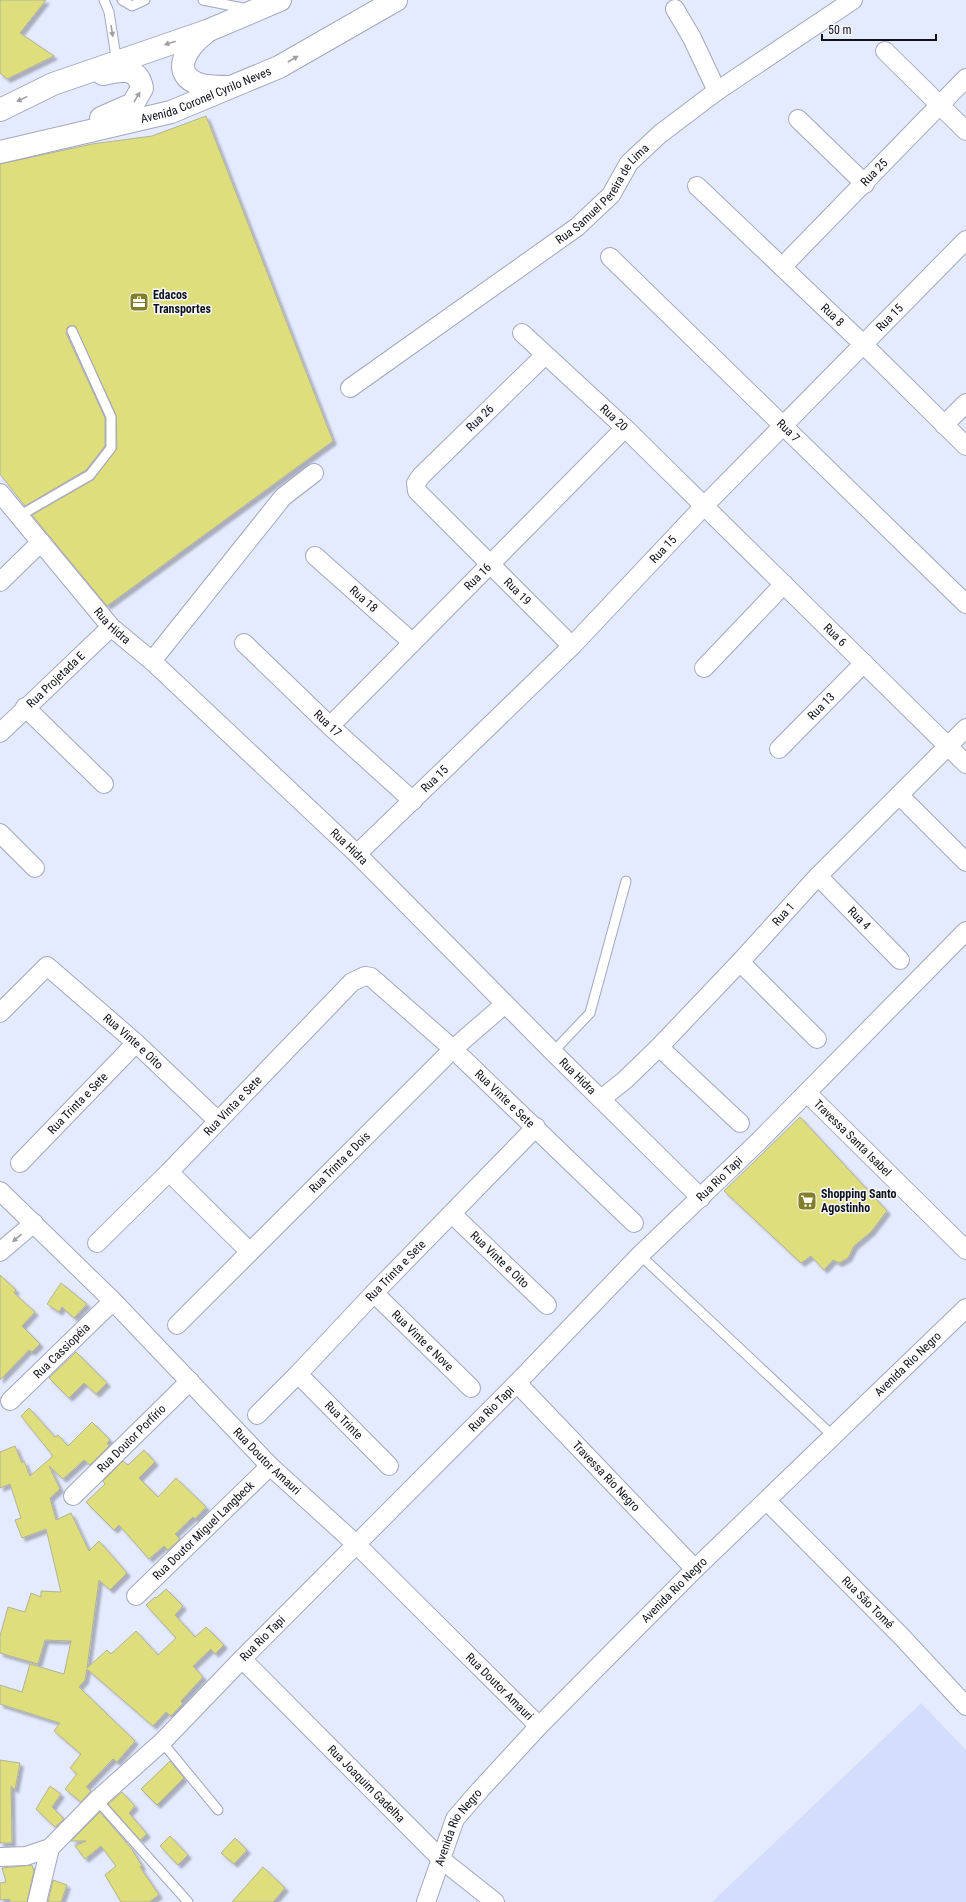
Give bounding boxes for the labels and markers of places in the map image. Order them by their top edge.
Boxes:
place label: Edacos Transportes [153,288,212,316]
office icon: Edacos Transportes [128,291,150,313]
place label: Shopping Santo Agostinho [821,1187,897,1215]
supermarket icon: Shopping Santo Agostinho [796,1190,818,1212]

